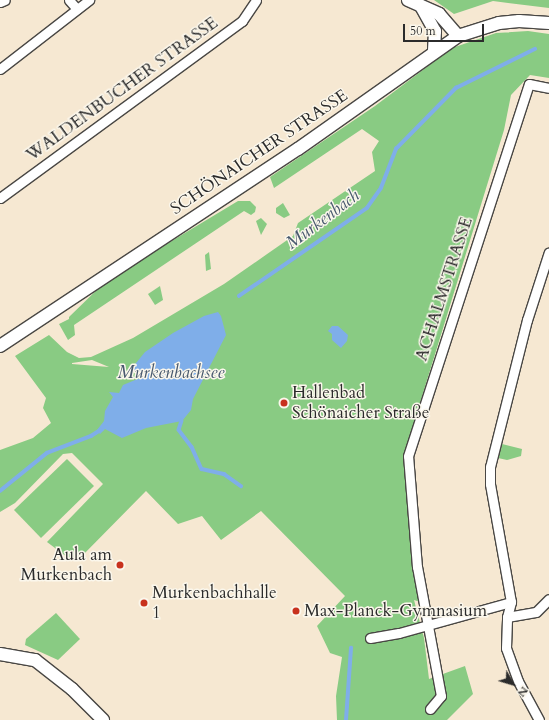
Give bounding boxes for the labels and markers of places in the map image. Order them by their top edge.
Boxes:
place label: Hallenbad Schönaicher Straße [292,383,429,423]
marker: Hallenbad Schönaicher Straße [279,398,289,408]
place label: Aula am Murkenbach [20,545,112,585]
marker: Aula am Murkenbach [115,560,125,570]
place label: Murkenbachhalle 1 [152,583,277,623]
marker: Murkenbachhalle 1 [139,598,149,608]
place label: Max-Planck-Gymnasium [304,601,487,621]
marker: Max-Planck-Gymnasium [291,606,301,616]

